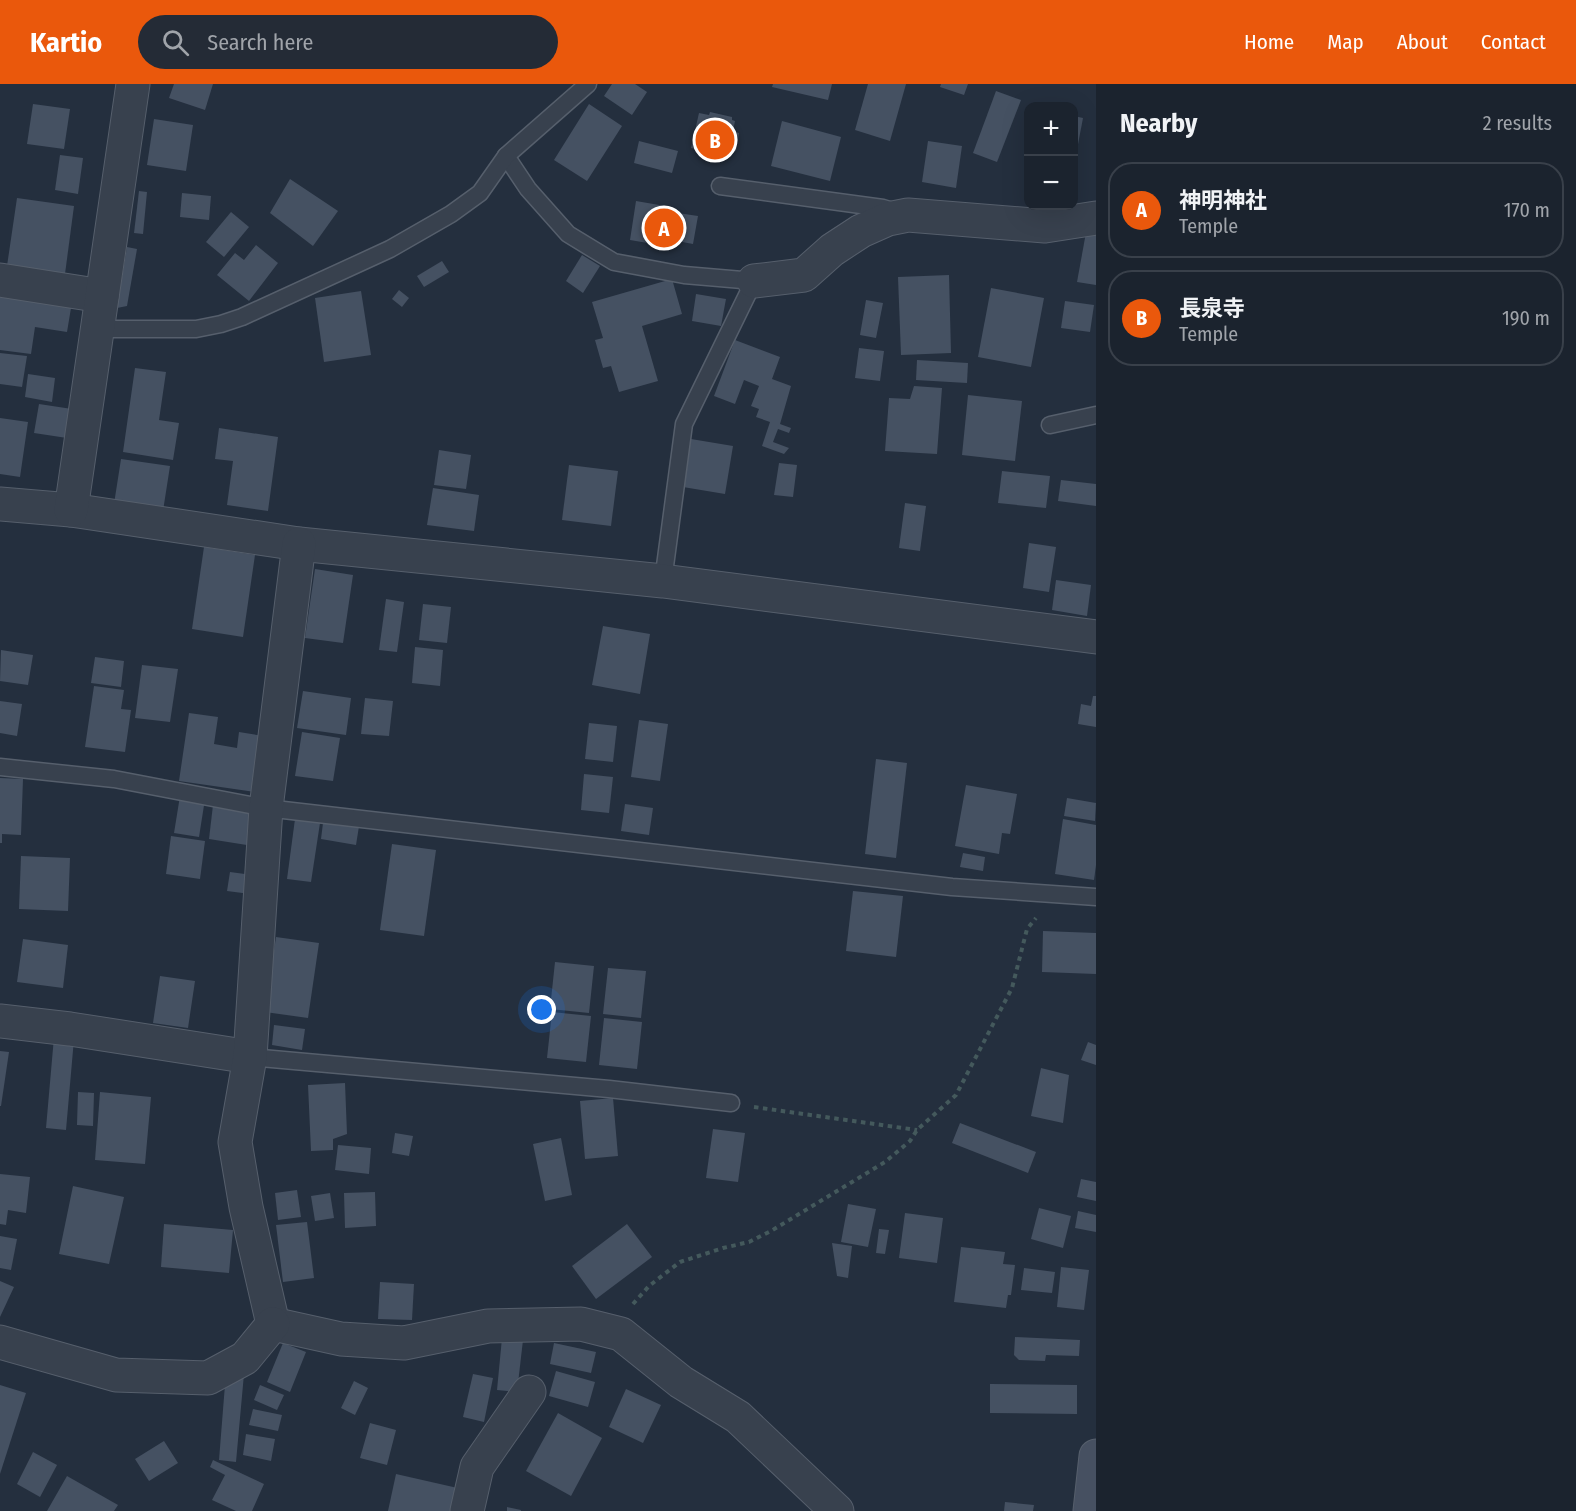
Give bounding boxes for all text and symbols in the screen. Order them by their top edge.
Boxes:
search box [138,15,558,69]
text: Kartio [30,26,102,59]
icon: search [159,26,192,59]
text: Search here [207,29,313,56]
text: Home [1244,29,1294,55]
text: Map [1327,29,1364,55]
text: About [1397,29,1448,55]
text: Contact [1481,29,1546,55]
map controls [1024,102,1078,210]
button: + [1024,102,1078,156]
text: Nearby [1120,108,1197,139]
text: 2 results [1483,111,1552,135]
pin: B [696,118,734,162]
button: − [1024,156,1078,210]
text: 神明神社 [1179,187,1267,214]
text: A [1136,198,1147,222]
text: 170 m [1504,198,1550,222]
pin: A [644,206,684,250]
text: Temple [1179,214,1238,238]
text: 長泉寺 [1179,295,1245,322]
text: B [1136,306,1147,330]
text: 190 m [1502,306,1550,330]
text: Temple [1179,322,1238,346]
your location [527,995,556,1024]

